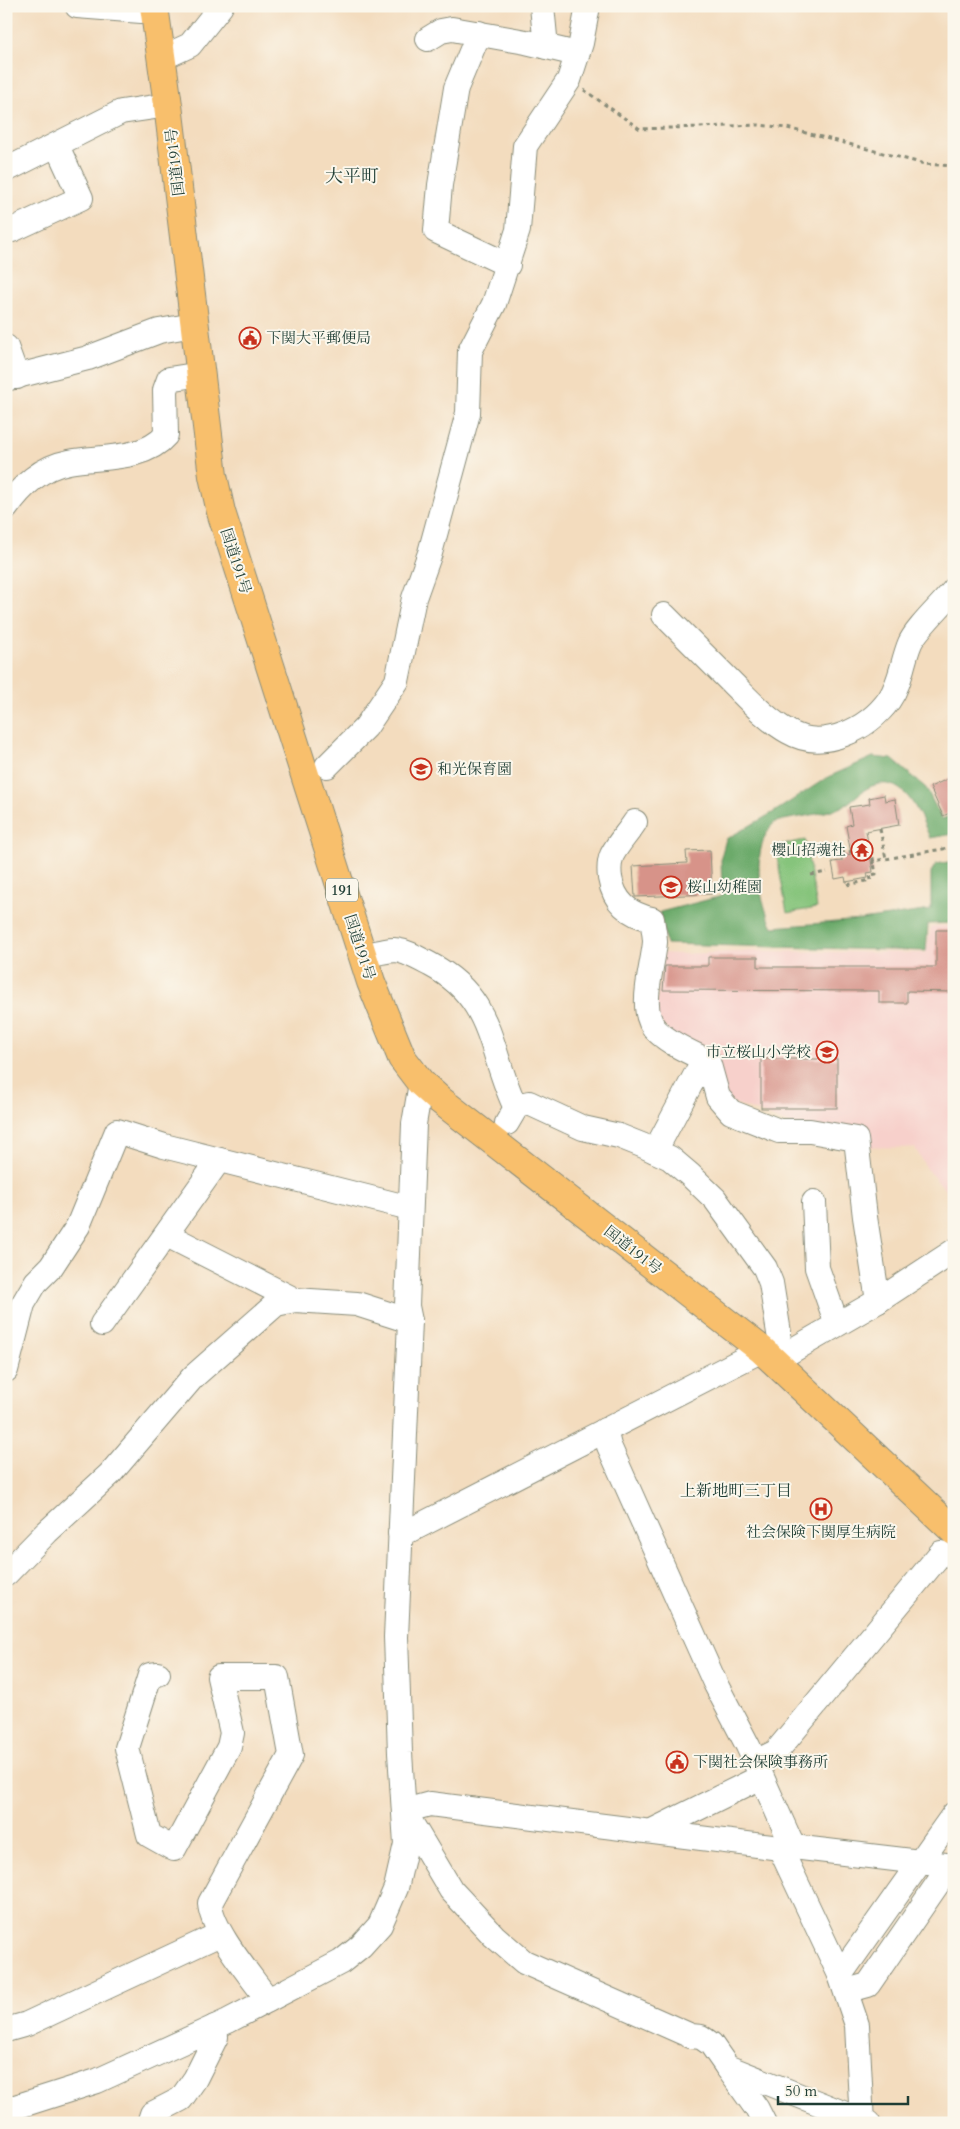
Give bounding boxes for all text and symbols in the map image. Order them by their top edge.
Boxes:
street label: 国道191号 [161,127,189,197]
district label: 大平町 [325,164,379,189]
public building icon: 下関大平郵便局 [238,326,262,350]
place label: 下関大平郵便局 [266,328,371,348]
street label: 国道191号 [216,526,256,596]
school or university icon: 和光保育園 [409,757,433,781]
place label: 和光保育園 [437,759,512,779]
temple icon: 櫻山招魂社 [850,838,874,862]
place label: 櫻山招魂社 [771,840,846,860]
school or university icon: 桜山幼稚園 [659,875,683,899]
place label: 桜山幼稚園 [687,877,762,897]
road number: 191 [326,878,358,902]
street label: 国道191号 [340,912,380,982]
school or university icon: 市立桜山小学校 [815,1040,839,1064]
place label: 市立桜山小学校 [706,1042,811,1062]
street label: 国道191号 [600,1221,666,1279]
district label: 上新地町三丁目 [680,1480,792,1502]
hospital icon: 社会保険下関厚生病院 [809,1497,833,1521]
place label: 社会保険下関厚生病院 [746,1522,896,1542]
public building icon: 下関社会保険事務所 [665,1750,689,1774]
place label: 下関社会保険事務所 [693,1752,828,1772]
scale bar [778,2074,908,2106]
text: 50 m [785,2081,817,2101]

